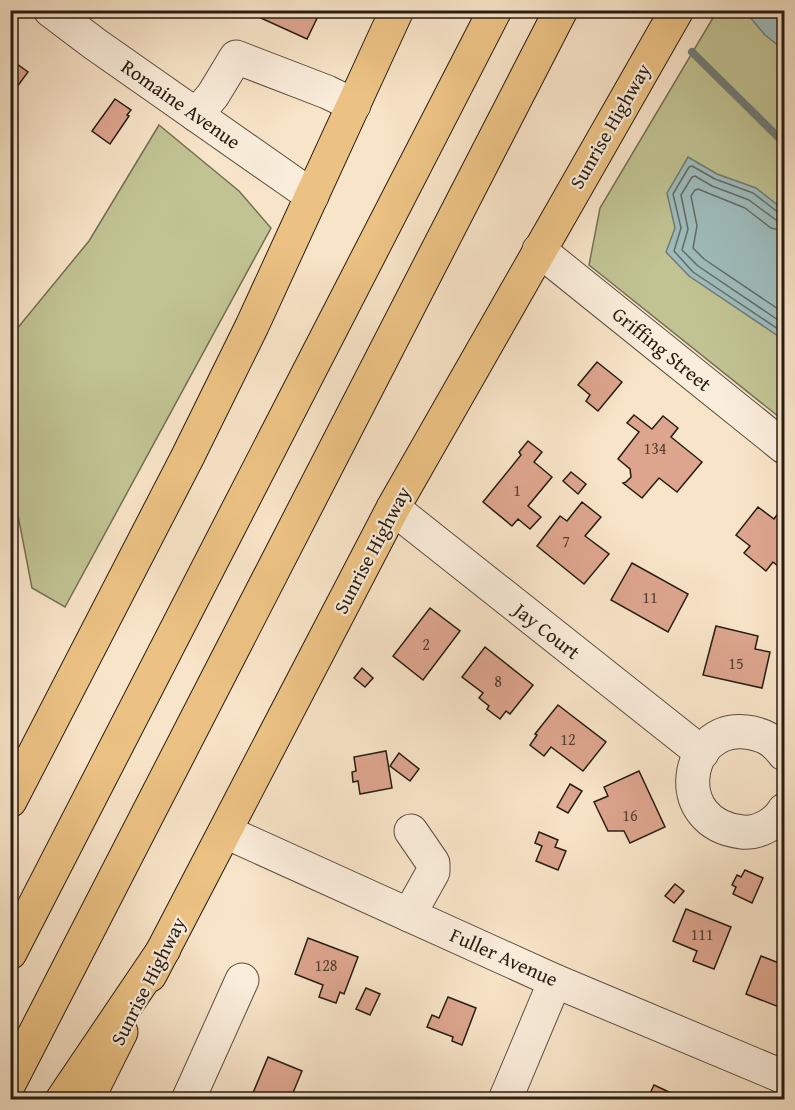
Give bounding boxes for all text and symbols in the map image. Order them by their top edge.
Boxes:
street label: Romaine Avenue [116,52,247,156]
street label: Sunrise Highway [562,58,657,194]
street label: Griffing Street [606,300,718,398]
house number: 134 [643,436,667,460]
house number: 1 [513,478,521,502]
street label: Sunrise Highway [326,481,417,619]
house number: 7 [562,529,570,553]
house number: 11 [642,585,658,609]
street label: Jay Court [506,594,587,666]
house number: 2 [422,632,430,656]
house number: 15 [728,651,744,675]
house number: 8 [494,669,502,693]
house number: 12 [560,727,576,751]
house number: 16 [622,803,638,827]
street label: Sunrise Highway [103,911,192,1050]
street label: Fuller Avenue [446,920,563,993]
house number: 111 [690,922,714,946]
house number: 128 [314,953,338,977]

